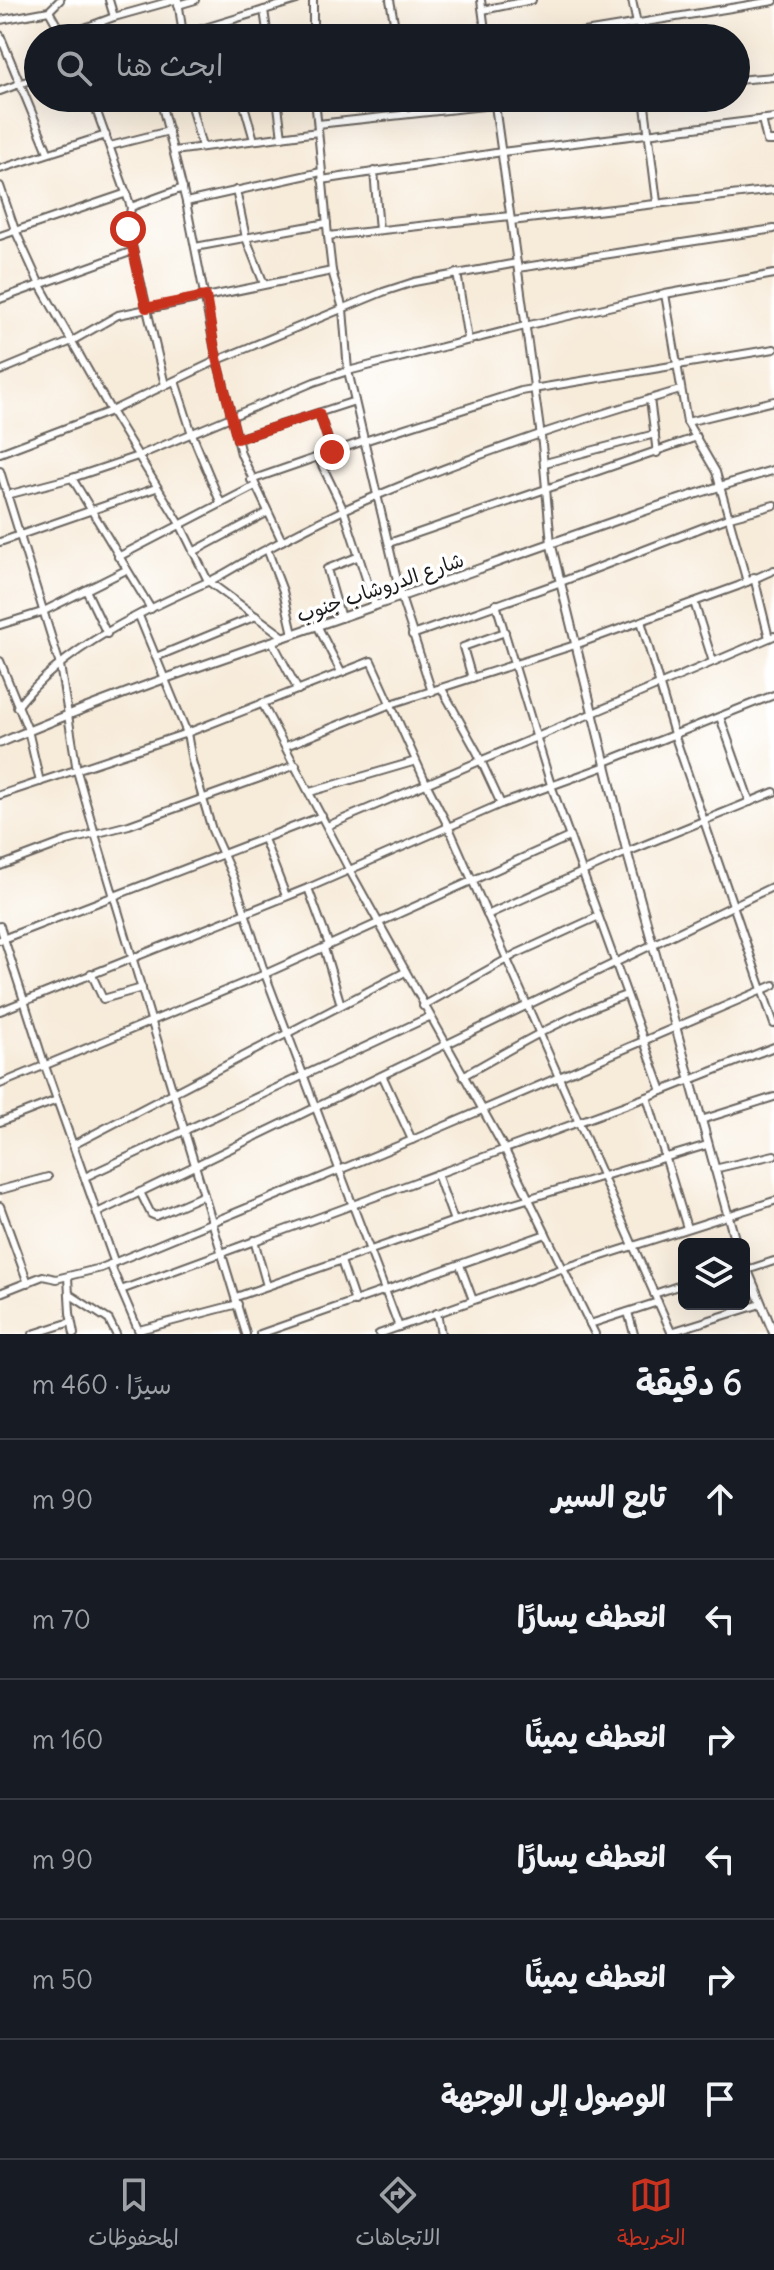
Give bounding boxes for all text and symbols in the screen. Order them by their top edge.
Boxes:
search box [24,24,750,112]
icon: search [52,46,96,90]
text: ابحث هنا [116,46,223,84]
route start [110,211,146,247]
route end [314,434,350,470]
street label: شارع الدروشاب جنوب [293,547,468,629]
map controls [678,1238,750,1310]
button: layers [678,1238,750,1310]
text: 6 دقيقة [636,1361,742,1404]
text: سيرًا · 460 m [32,1368,172,1401]
text: تابع السير [552,1477,666,1515]
icon: ahead [698,1477,742,1521]
text: 90 m [32,1483,93,1516]
text: انعطف يسارًا [517,1597,666,1635]
icon: left [698,1597,742,1641]
text: 70 m [32,1603,91,1636]
text: انعطف يمينًا [525,1717,666,1755]
icon: right [698,1717,742,1761]
text: 160 m [32,1723,103,1756]
text: انعطف يسارًا [517,1837,666,1875]
icon: left [698,1837,742,1881]
text: 90 m [32,1843,93,1876]
text: انعطف يمينًا [525,1957,666,1995]
icon: right [698,1957,742,2001]
text: 50 m [32,1963,93,1996]
text: الوصول إلى الوجهة [441,2077,666,2115]
icon: arrive [698,2077,742,2121]
tab: المحفوظات [88,2173,179,2257]
tab: الاتجاهات [356,2173,440,2257]
tab: الخريطة [617,2173,686,2257]

